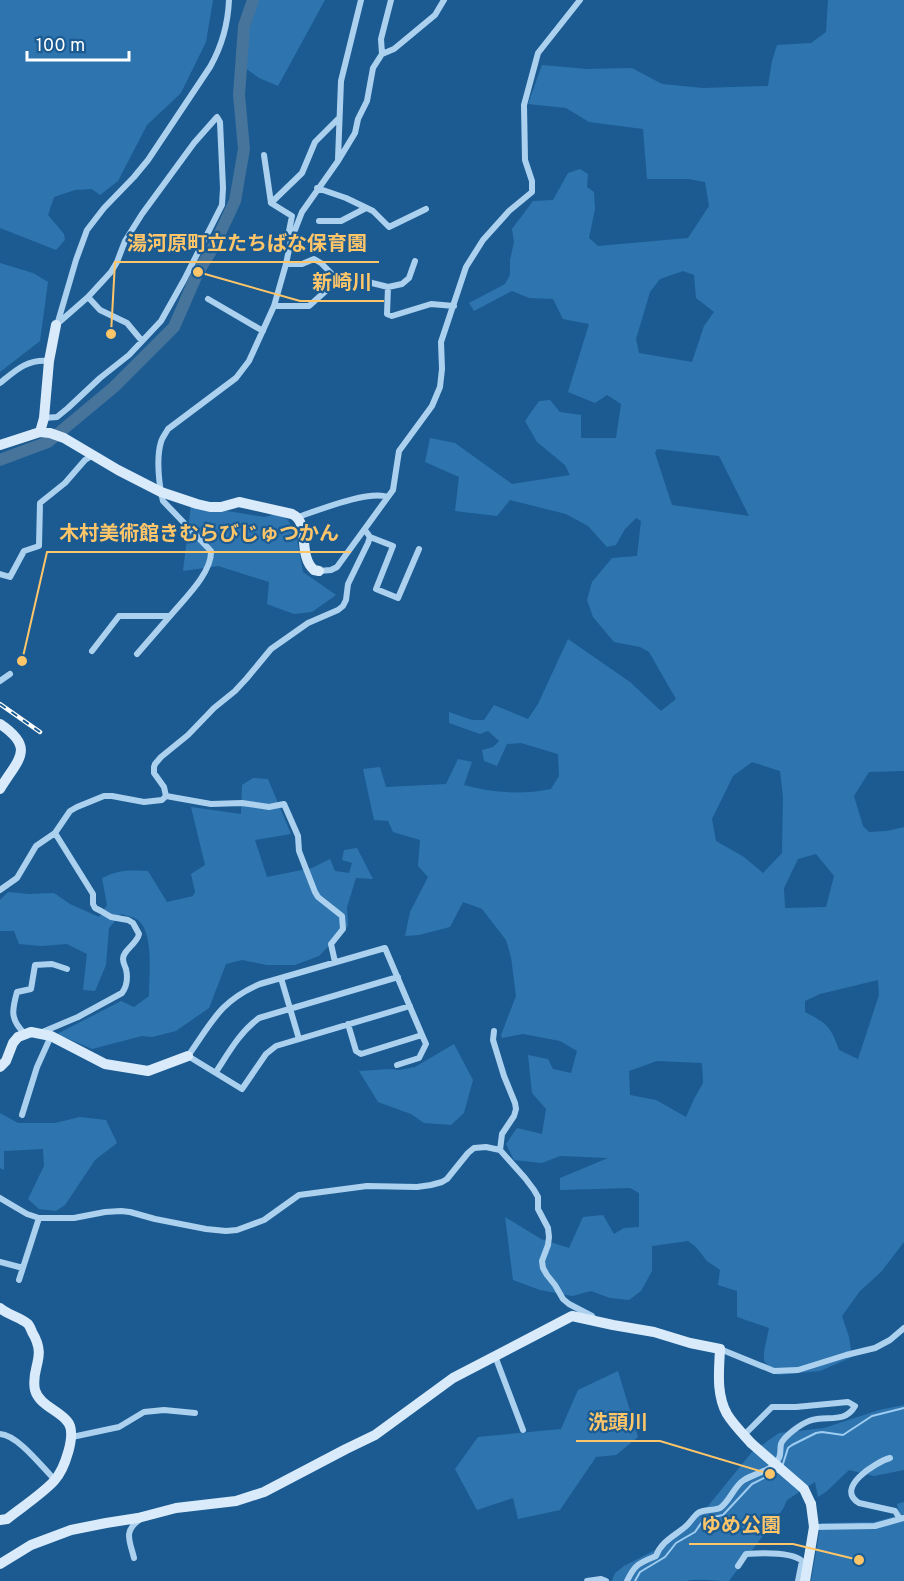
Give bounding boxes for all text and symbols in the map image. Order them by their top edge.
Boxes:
scale bar [27,24,129,62]
text: 100 m [36,35,85,58]
callout: 湯河原町立たちばな保育園 [115,224,379,262]
text: 湯河原町立たちばな保育園 [127,232,367,258]
callout: 新崎川 [300,263,384,301]
text: 新崎川 [312,271,372,297]
callout: 木村美術館きむらびじゅつかん [47,514,351,552]
text: 木村美術館きむらびじゅつかん [59,522,339,548]
callout: 洗頭川 [576,1403,660,1441]
text: 洗頭川 [588,1411,648,1437]
callout: ゆめ公園 [689,1506,793,1544]
text: ゆめ公園 [701,1514,781,1540]

